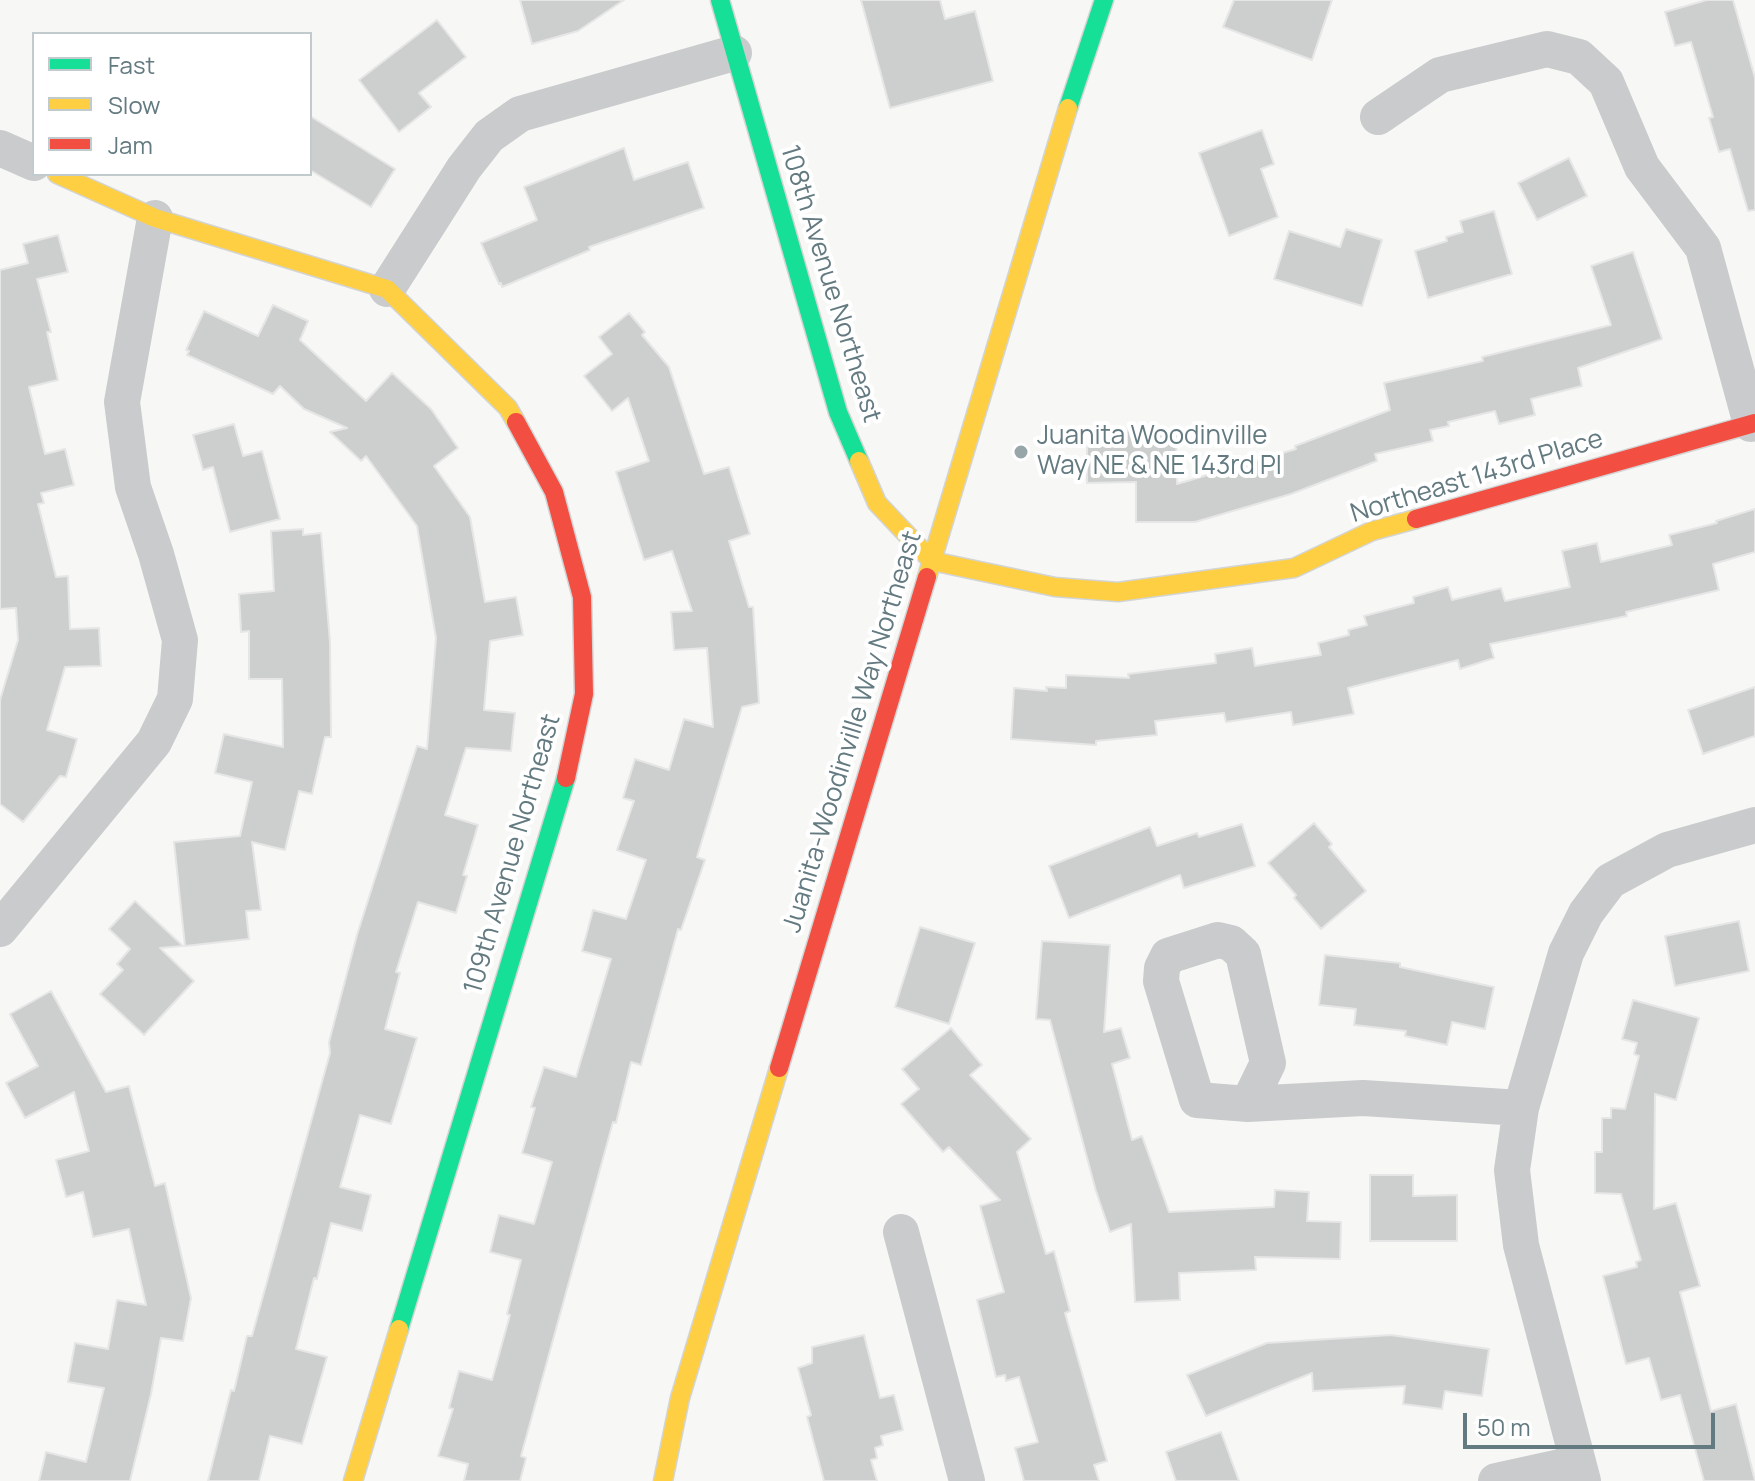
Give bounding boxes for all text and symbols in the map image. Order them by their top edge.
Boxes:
legend [32,32,312,176]
text: Fast [108,48,155,81]
text: Slow [108,88,161,121]
text: Jam [108,128,153,161]
street label: 108th Avenue Northeast [773,142,887,426]
place label: Juanita Woodinville Way NE & NE 143rd Pl [1037,421,1282,482]
street label: Northeast 143rd Place [1347,424,1607,530]
marker: Juanita Woodinville Way NE & NE 143rd Pl [1012,443,1030,461]
street label: Juanita-Woodinville Way Northeast [777,528,929,936]
street label: 109th Avenue Northeast [458,711,568,997]
scale bar [1467,1397,1719,1447]
text: 50 m [1477,1410,1531,1443]

